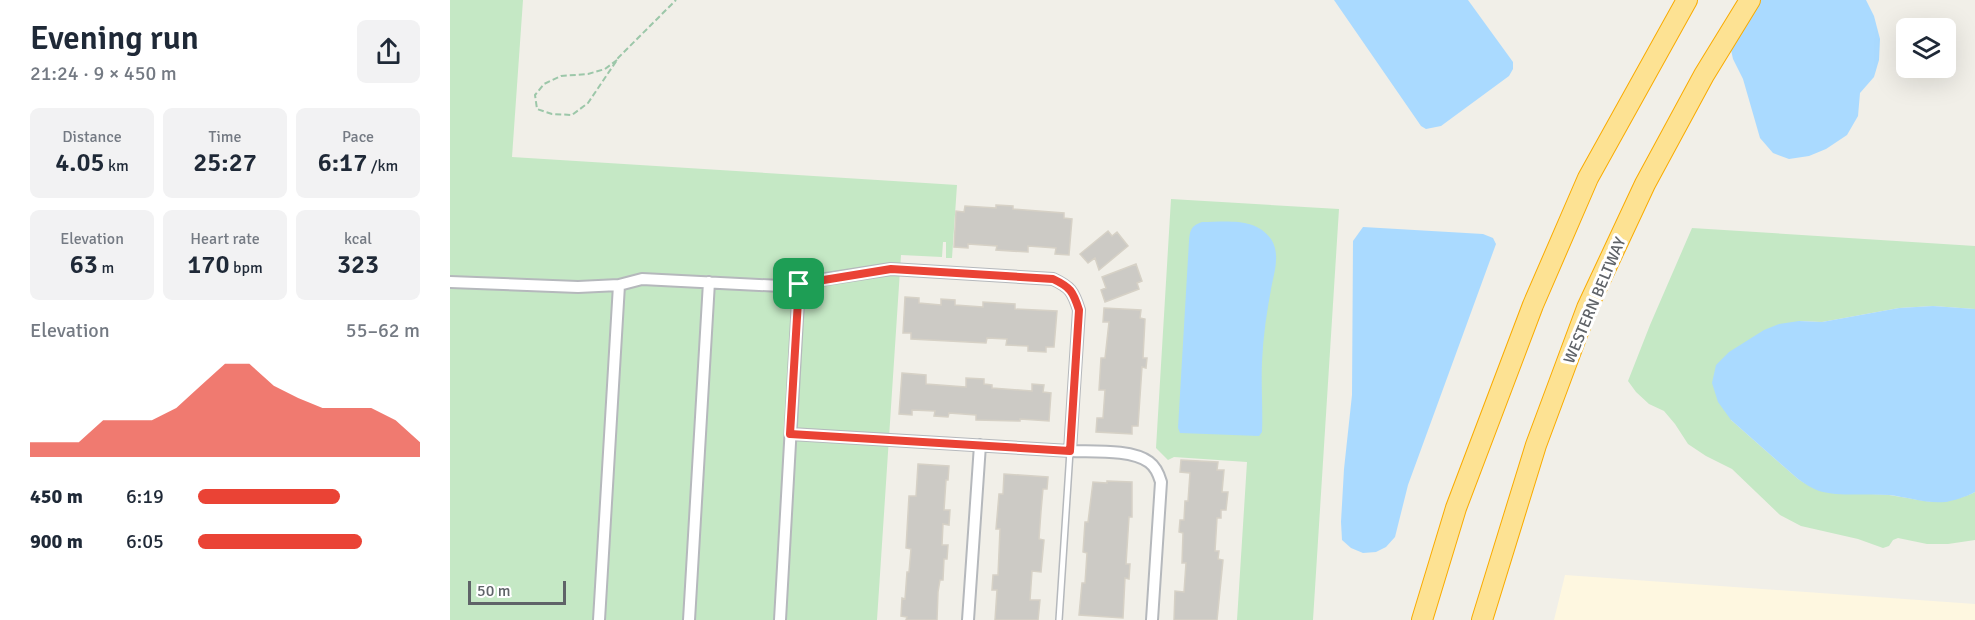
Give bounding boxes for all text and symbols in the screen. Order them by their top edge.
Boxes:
text: Evening run [30,18,199,59]
map controls [1896,18,1956,78]
button: layers [1896,18,1956,78]
button: share [357,20,420,83]
text: 21:24 · 9 × 450 m [30,61,177,86]
text: Distance [62,127,122,147]
text: Time [209,127,241,147]
text: Pace [342,127,374,147]
text: 4.05 [55,147,104,179]
text: 25:27 [193,147,257,179]
text: 6:17 [318,147,367,179]
text: km [104,156,129,176]
text: /km [367,156,398,176]
text: Elevation [60,229,124,249]
text: Heart rate [190,229,260,249]
text: kcal [344,229,372,249]
street label: WESTERN BELTWAY [1559,234,1631,367]
text: 63 [70,249,98,281]
text: 170 [187,249,229,281]
text: 323 [337,249,379,281]
text: m [98,258,114,278]
text: bpm [229,258,263,278]
pin [773,258,824,309]
icon: arrive [782,267,815,300]
text: Elevation [30,318,110,343]
text: 55–62 m [346,318,420,343]
text: 450 m [30,484,83,509]
text: 6:19 [126,484,164,509]
text: 900 m [30,529,83,554]
text: 6:05 [126,529,164,554]
scale bar [468,578,566,606]
text: 50 m [477,581,511,601]

